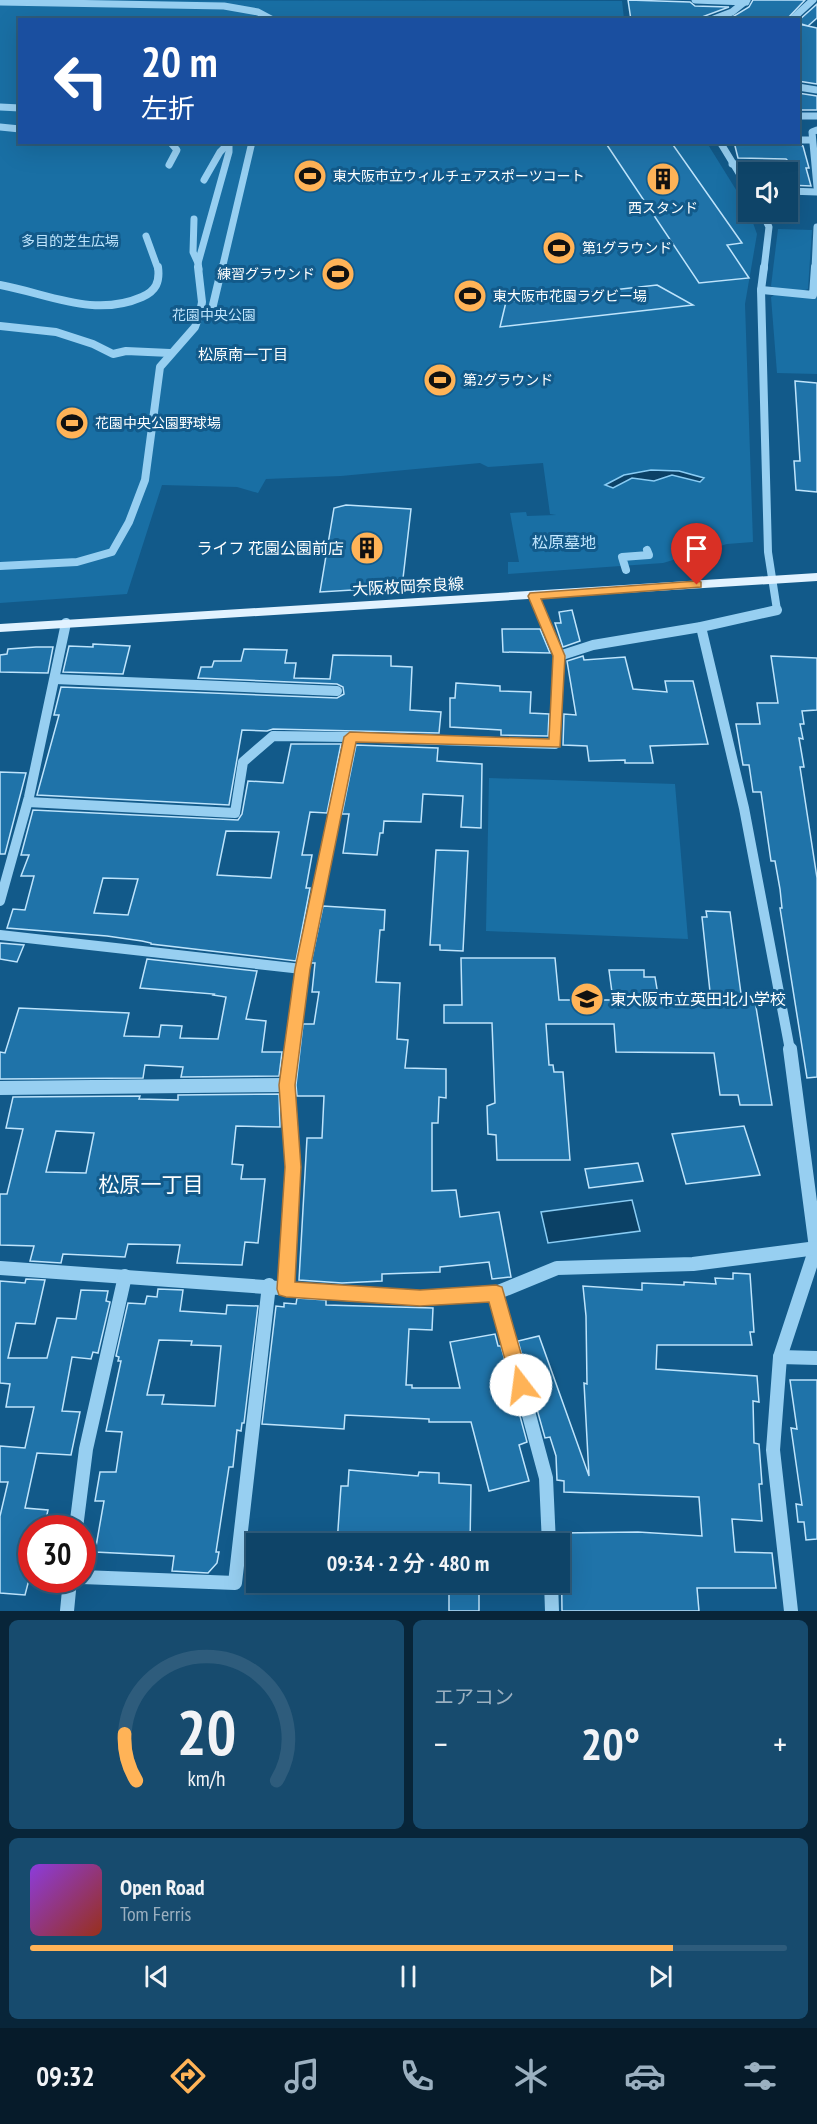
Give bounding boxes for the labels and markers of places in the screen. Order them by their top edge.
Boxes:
sports icon: 東大阪市立ウィルチェアスポーツコート [292,158,328,194]
building icon: 西スタンド [645,161,681,197]
place label: 東大阪市立ウィルチェアスポーツコート [333,167,585,185]
place label: 西スタンド [628,199,698,217]
sports icon: 第1グラウンド [541,230,577,266]
place label: 第1グラウンド [582,239,672,257]
sports icon: 練習グラウンド [320,256,356,292]
place label: 練習グラウンド [217,265,315,283]
sports icon: 東大阪市花園ラグビー場 [452,278,488,314]
place label: 東大阪市花園ラグビー場 [493,287,647,305]
sports icon: 第2グラウンド [422,362,458,398]
place label: 第2グラウンド [463,371,553,389]
sports icon: 花園中央公園野球場 [54,405,90,441]
place label: 花園中央公園野球場 [95,414,221,432]
pin [671,523,722,585]
building icon: ライフ 花園公園前店 [349,530,385,566]
place label: ライフ 花園公園前店 [197,538,344,558]
school or university icon: 東大阪市立英田北小学校 [569,981,605,1017]
place label: 東大阪市立英田北小学校 [610,989,786,1009]

